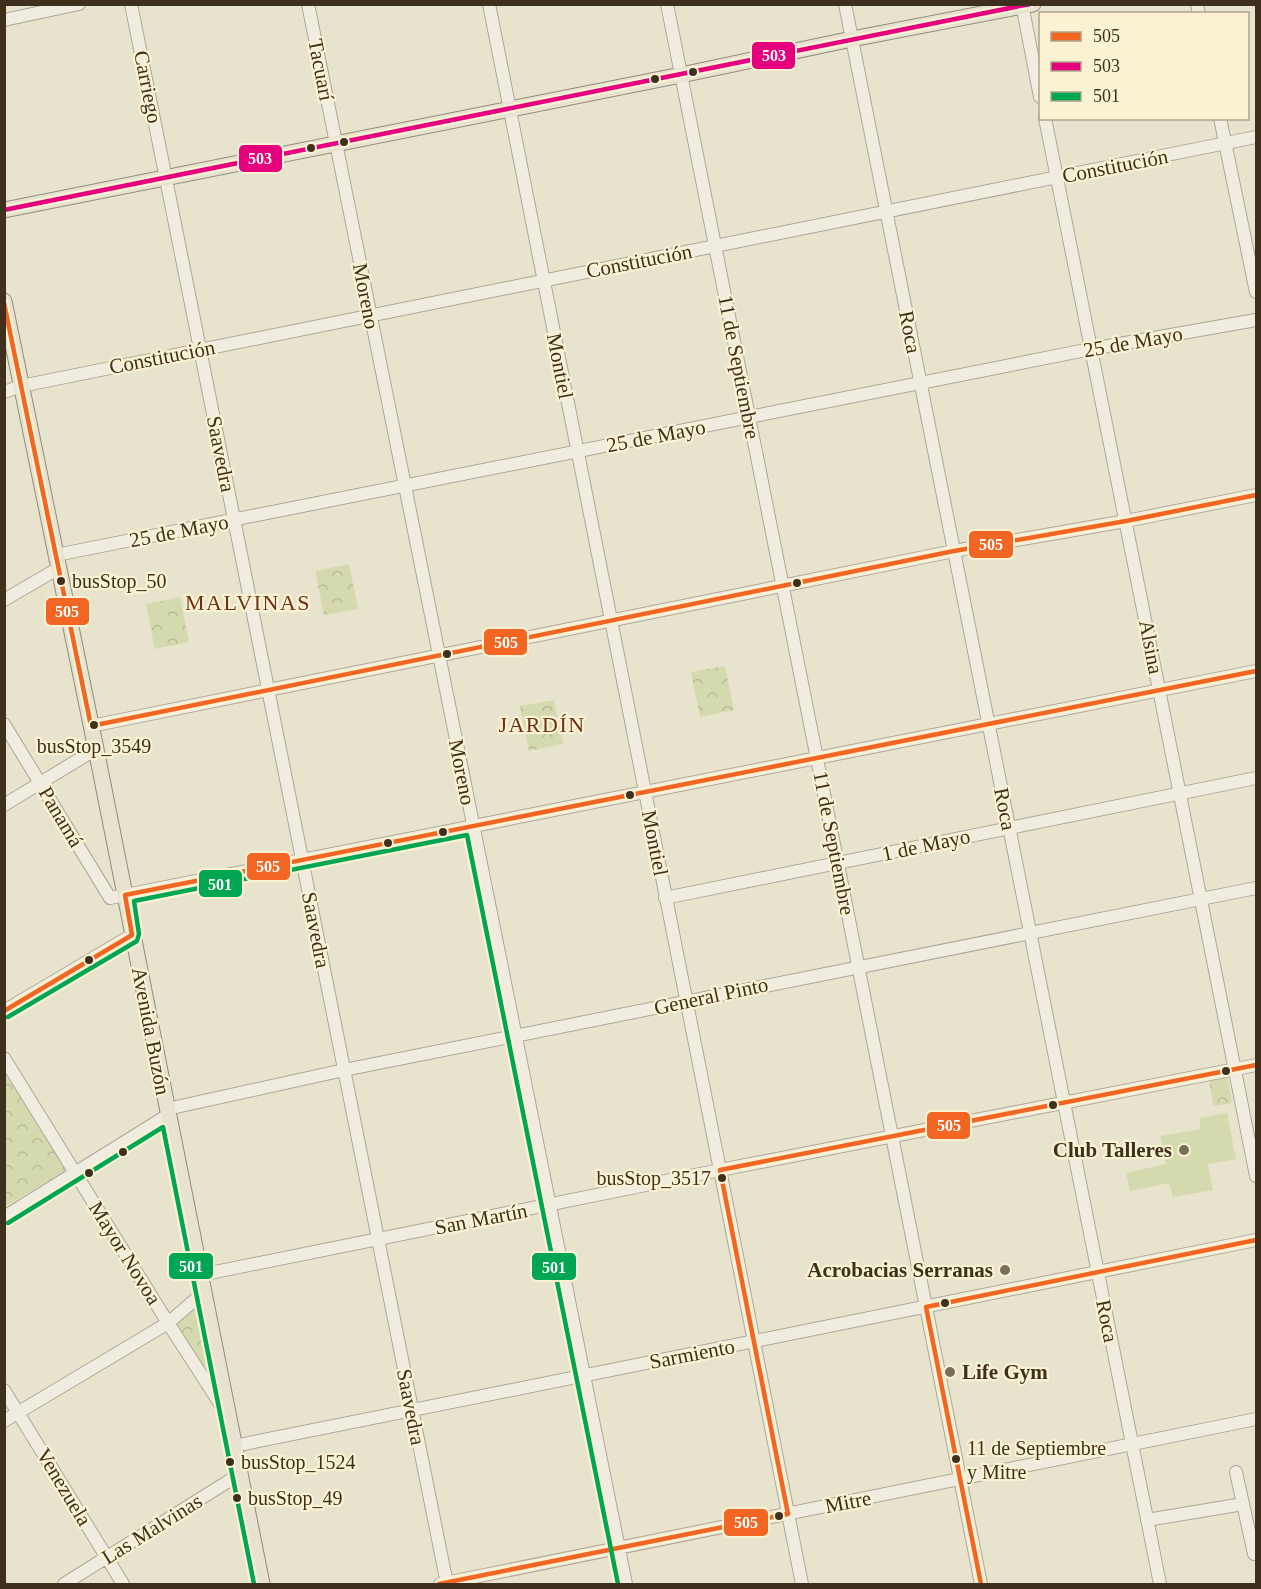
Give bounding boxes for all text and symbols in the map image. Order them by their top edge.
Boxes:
legend [1039,12,1249,120]
text: 505 [1093,26,1120,46]
street label: Tacuarí [303,37,339,103]
line badge: 503 [751,41,796,70]
text: 503 [762,47,786,64]
street label: Carriego [129,49,167,125]
text: 503 [1093,56,1120,76]
unlabelled marker [687,66,699,78]
unlabelled marker [649,73,661,85]
text: 501 [1093,86,1120,106]
unlabelled marker [338,136,350,148]
unlabelled marker [305,142,317,154]
line badge: 503 [238,144,283,173]
street label: Constitución [1060,144,1170,188]
text: 503 [248,150,272,167]
street label: Constitución [584,239,694,283]
street label: Moreno [348,261,384,331]
street label: 11 de Septiembre [713,293,765,441]
street label: Roca [894,309,926,356]
street label: 25 de Mayo [1082,321,1184,363]
street label: Montiel [542,331,578,401]
street label: Constitución [107,335,217,379]
street label: Saavedra [202,414,240,495]
street label: 25 de Mayo [604,415,708,457]
street label: 25 de Mayo [127,510,231,552]
line badge: 505 [968,530,1014,559]
text: 505 [979,536,1003,553]
place label: busStop_50 [72,570,166,593]
marker: busStop_50 [55,575,67,587]
unlabelled marker [791,577,803,589]
district label: MALVINAS [185,590,311,615]
line badge: 505 [45,597,90,626]
text: 505 [55,603,79,620]
street label: Alsina [1134,618,1168,677]
line badge: 505 [483,628,528,656]
text: 505 [494,634,518,651]
unlabelled marker [441,648,453,660]
district label: JARDÍN [498,712,586,737]
marker: busStop_3549 [88,719,100,731]
place label: busStop_3549 [37,735,151,758]
street label: Moreno [444,737,480,807]
street label: 11 de Septiembre [808,769,860,917]
street label: Panamá [34,782,89,852]
street label: Roca [989,786,1021,833]
unlabelled marker [624,789,636,801]
street label: Montiel [637,808,673,878]
street label: 1 de Mayo [880,824,972,866]
unlabelled marker [437,826,449,838]
unlabelled marker [382,837,394,849]
line badge: 505 [246,852,291,881]
text: 505 [256,858,280,875]
line badge: 501 [198,869,243,898]
text: 501 [208,876,232,893]
street label: Saavedra [297,890,335,971]
unlabelled marker [83,954,95,966]
street label: Avenida Buzón [127,965,175,1097]
street label: General Pinto [652,972,770,1020]
unlabelled marker [1220,1065,1232,1077]
unlabelled marker [1047,1099,1059,1111]
line badge: 505 [926,1111,971,1140]
text: 505 [937,1117,961,1134]
place label: Club Talleres [1053,1138,1172,1162]
marker: Club Talleres [1177,1143,1191,1157]
unlabelled marker [117,1146,129,1158]
unlabelled marker [83,1167,95,1179]
place label: busStop_3517 [597,1167,711,1190]
marker: busStop_3517 [716,1172,728,1184]
street label: Mayor Novoa [84,1197,167,1310]
street label: San Martín [433,1198,530,1240]
line badge: 501 [168,1252,214,1280]
line badge: 501 [531,1252,577,1281]
text: 501 [179,1258,203,1275]
place label: Acrobacias Serranas [807,1258,993,1282]
text: 501 [542,1259,566,1276]
marker: Acrobacias Serranas [998,1263,1012,1277]
unlabelled marker [939,1297,951,1309]
street label: Roca [1091,1298,1123,1345]
street label: Sarmiento [647,1334,737,1374]
place label: Life Gym [962,1360,1048,1384]
marker: Life Gym [943,1365,957,1379]
street label: Saavedra [392,1367,430,1448]
place label: 11 de Septiembre y Mitre [967,1437,1106,1484]
street label: Venezuela [31,1444,97,1531]
place label: busStop_1524 [241,1451,355,1474]
marker: 11 de Septiembre y Mitre [950,1453,962,1465]
marker: busStop_1524 [224,1456,236,1468]
street label: Mitre [823,1486,873,1518]
place label: busStop_49 [248,1487,342,1510]
street label: Las Malvinas [97,1489,207,1569]
marker: busStop_49 [231,1492,243,1504]
line badge: 505 [723,1508,769,1537]
unlabelled marker [773,1510,785,1522]
text: 505 [734,1514,758,1531]

